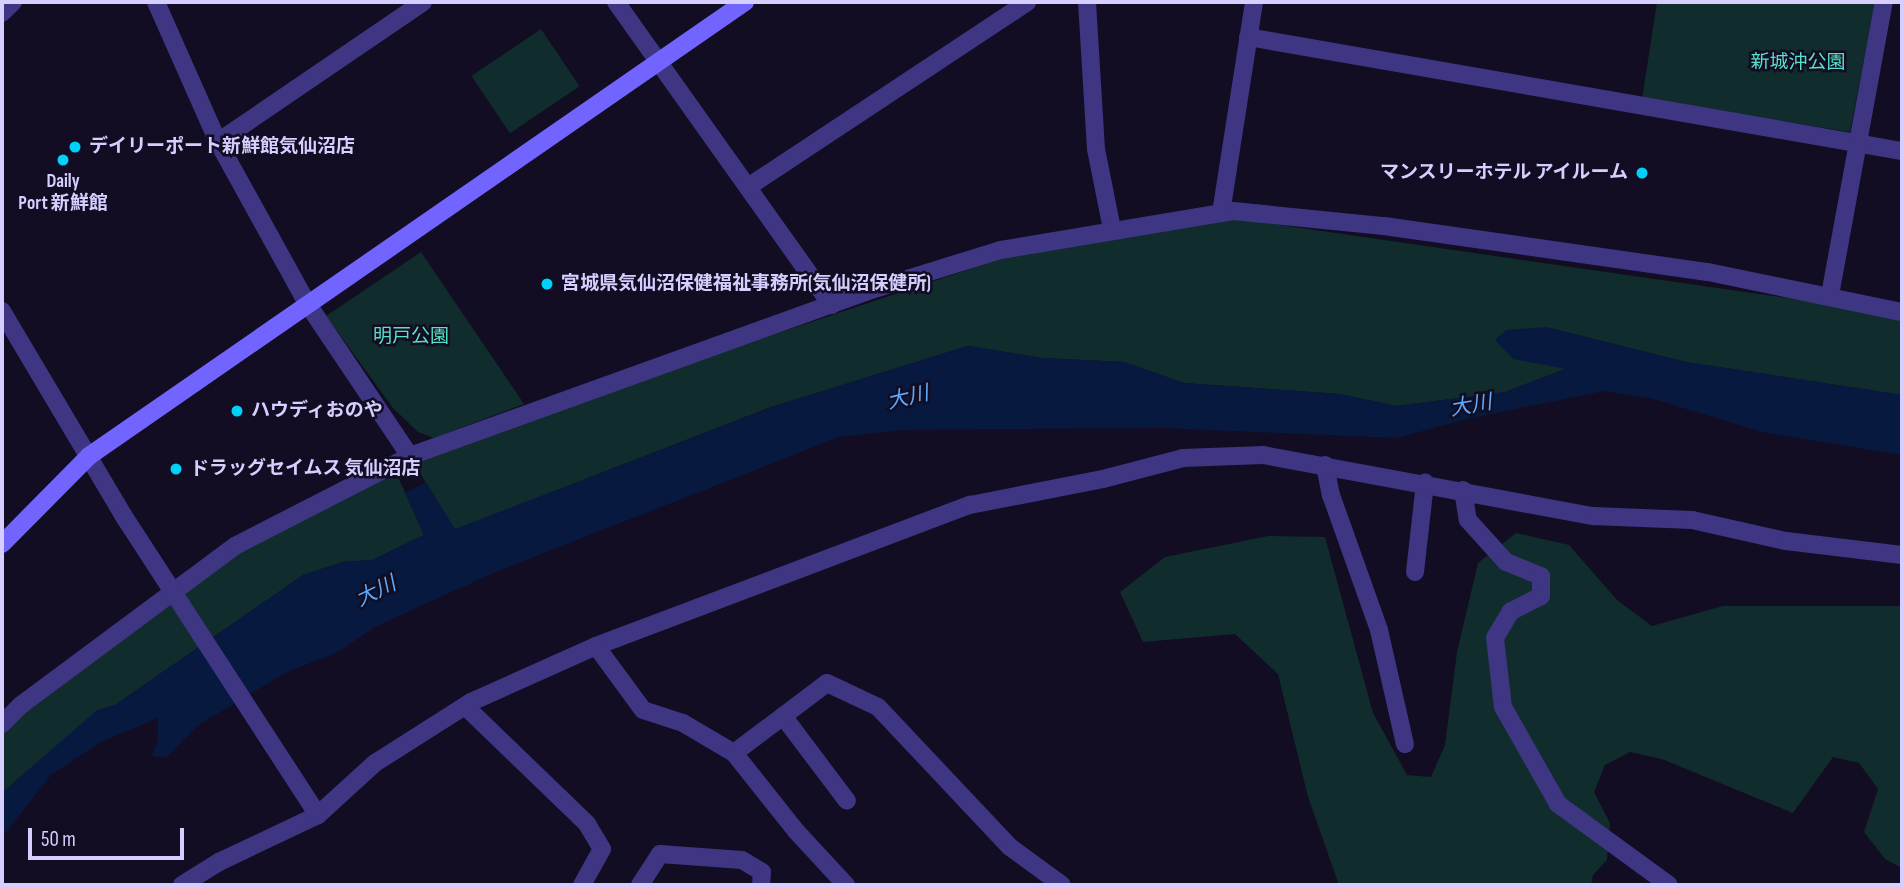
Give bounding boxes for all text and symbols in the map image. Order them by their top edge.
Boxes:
park label: 新城沖公園 [1751,52,1845,74]
place label: デイリーポート新鮮館気仙沼店 [89,136,355,158]
marker: デイリーポート新鮮館気仙沼店 [67,139,83,155]
marker: Daily Port 新鮮館 [55,152,71,168]
place label: マンスリーホテル アイルーム [1378,162,1628,184]
marker: マンスリーホテル アイルーム [1634,165,1650,181]
place label: Daily Port 新鮮館 [18,171,108,215]
place label: 宮城県気仙沼保健福祉事務所(気仙沼保健所) [561,273,931,295]
marker: 宮城県気仙沼保健福祉事務所(気仙沼保健所) [539,276,555,292]
park label: 明戸公園 [373,326,449,348]
water label: 大川 [885,381,931,415]
water label: 大川 [1448,390,1494,422]
place label: ハウディおのや [251,400,384,422]
marker: ハウディおのや [229,403,245,419]
place label: ドラッグセイムス 気仙沼店 [190,458,421,480]
marker: ドラッグセイムス 気仙沼店 [168,461,184,477]
water label: 大川 [352,571,400,613]
scale bar [32,814,187,858]
text: 50 m [41,827,76,852]

